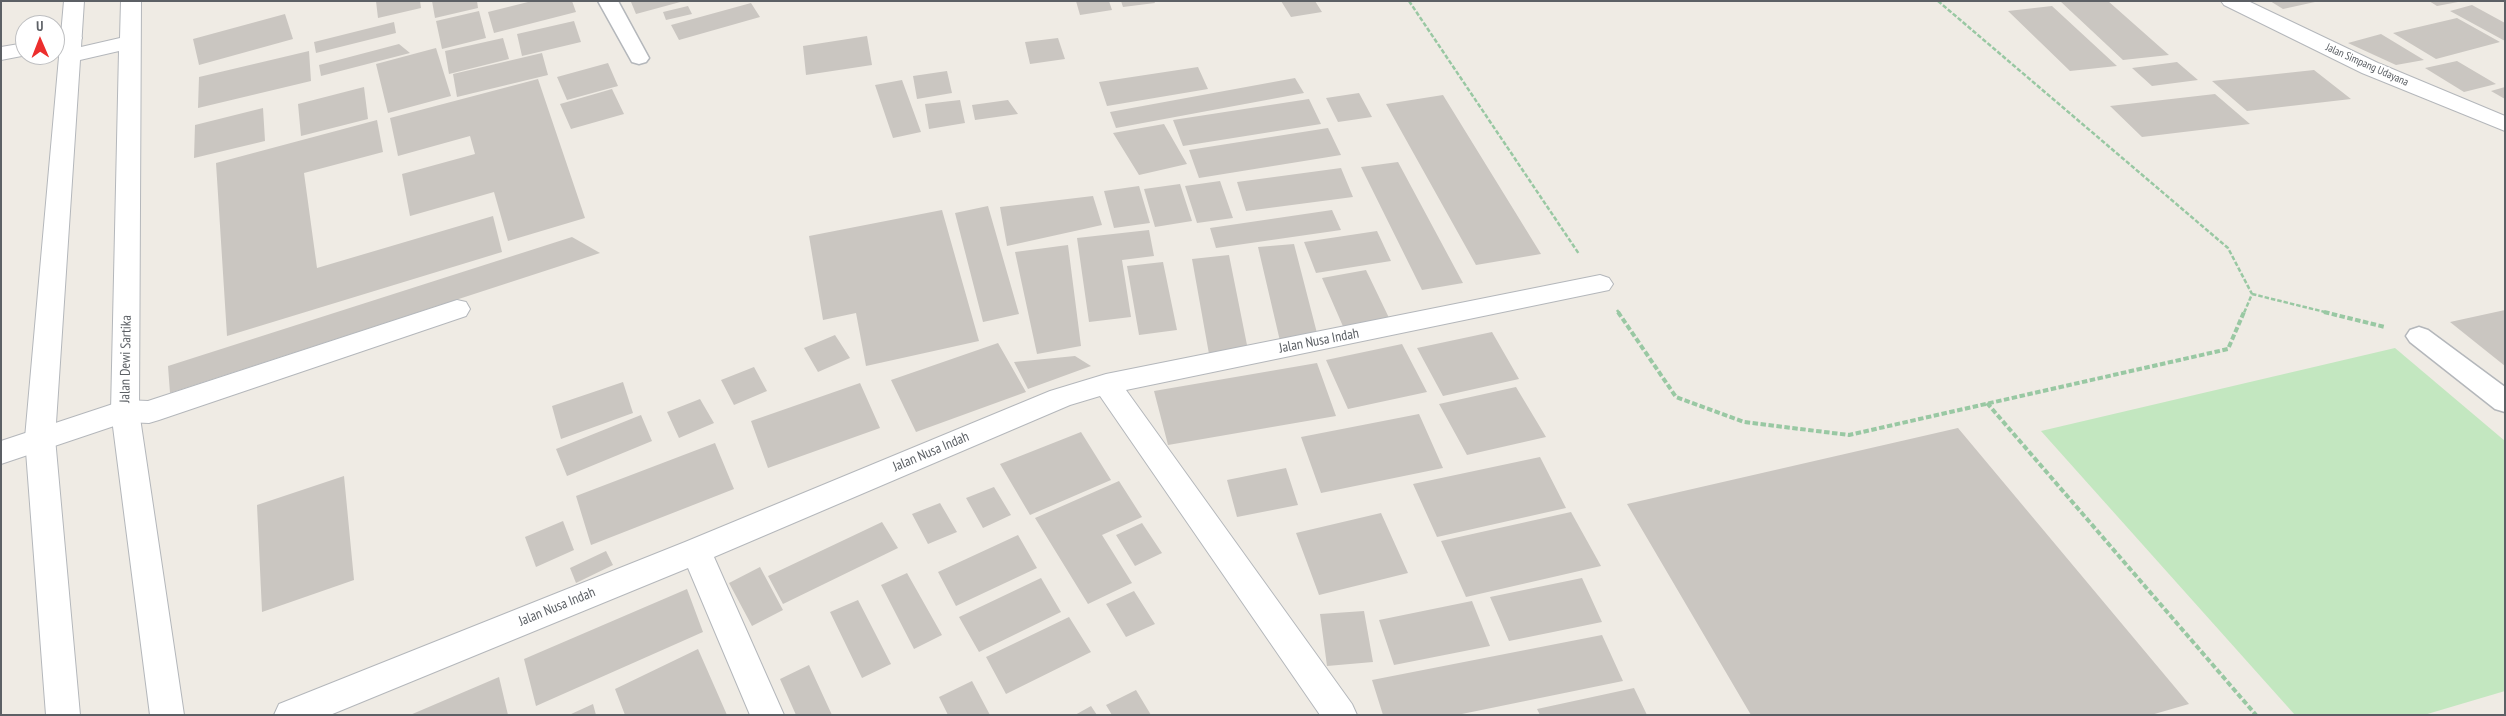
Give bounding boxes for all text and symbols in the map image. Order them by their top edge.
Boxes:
north arrow [15,15,65,65]
text: U [36,17,44,35]
street label: Jalan Simpang Udayana [2324,41,2410,89]
street label: Jalan Dewi Sartika [117,315,135,403]
street label: Jalan Nusa Indah [1278,325,1360,357]
street label: Jalan Nusa Indah [890,428,972,476]
street label: Jalan Nusa Indah [516,584,598,630]

